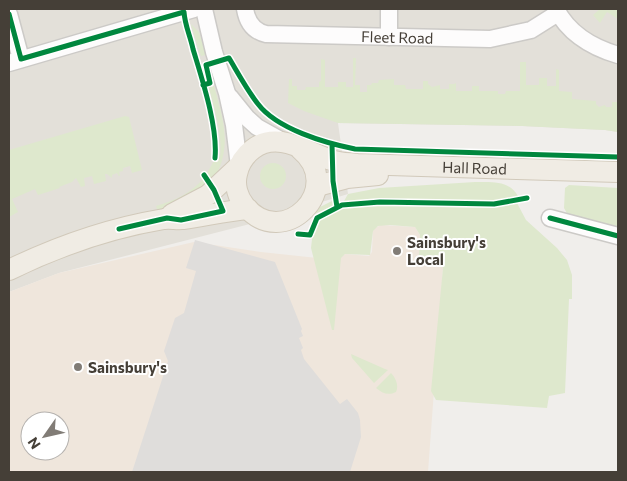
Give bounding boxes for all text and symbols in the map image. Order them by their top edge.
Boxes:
street label: Fleet Road [361,27,434,47]
street label: Hall Road [442,158,507,178]
place label: Sainsbury's Local [407,233,486,268]
marker: Sainsbury's Local [391,245,403,257]
place label: Sainsbury's [88,358,167,376]
marker: Sainsbury's [72,361,84,373]
north arrow [20,411,70,461]
text: N [24,434,44,453]

